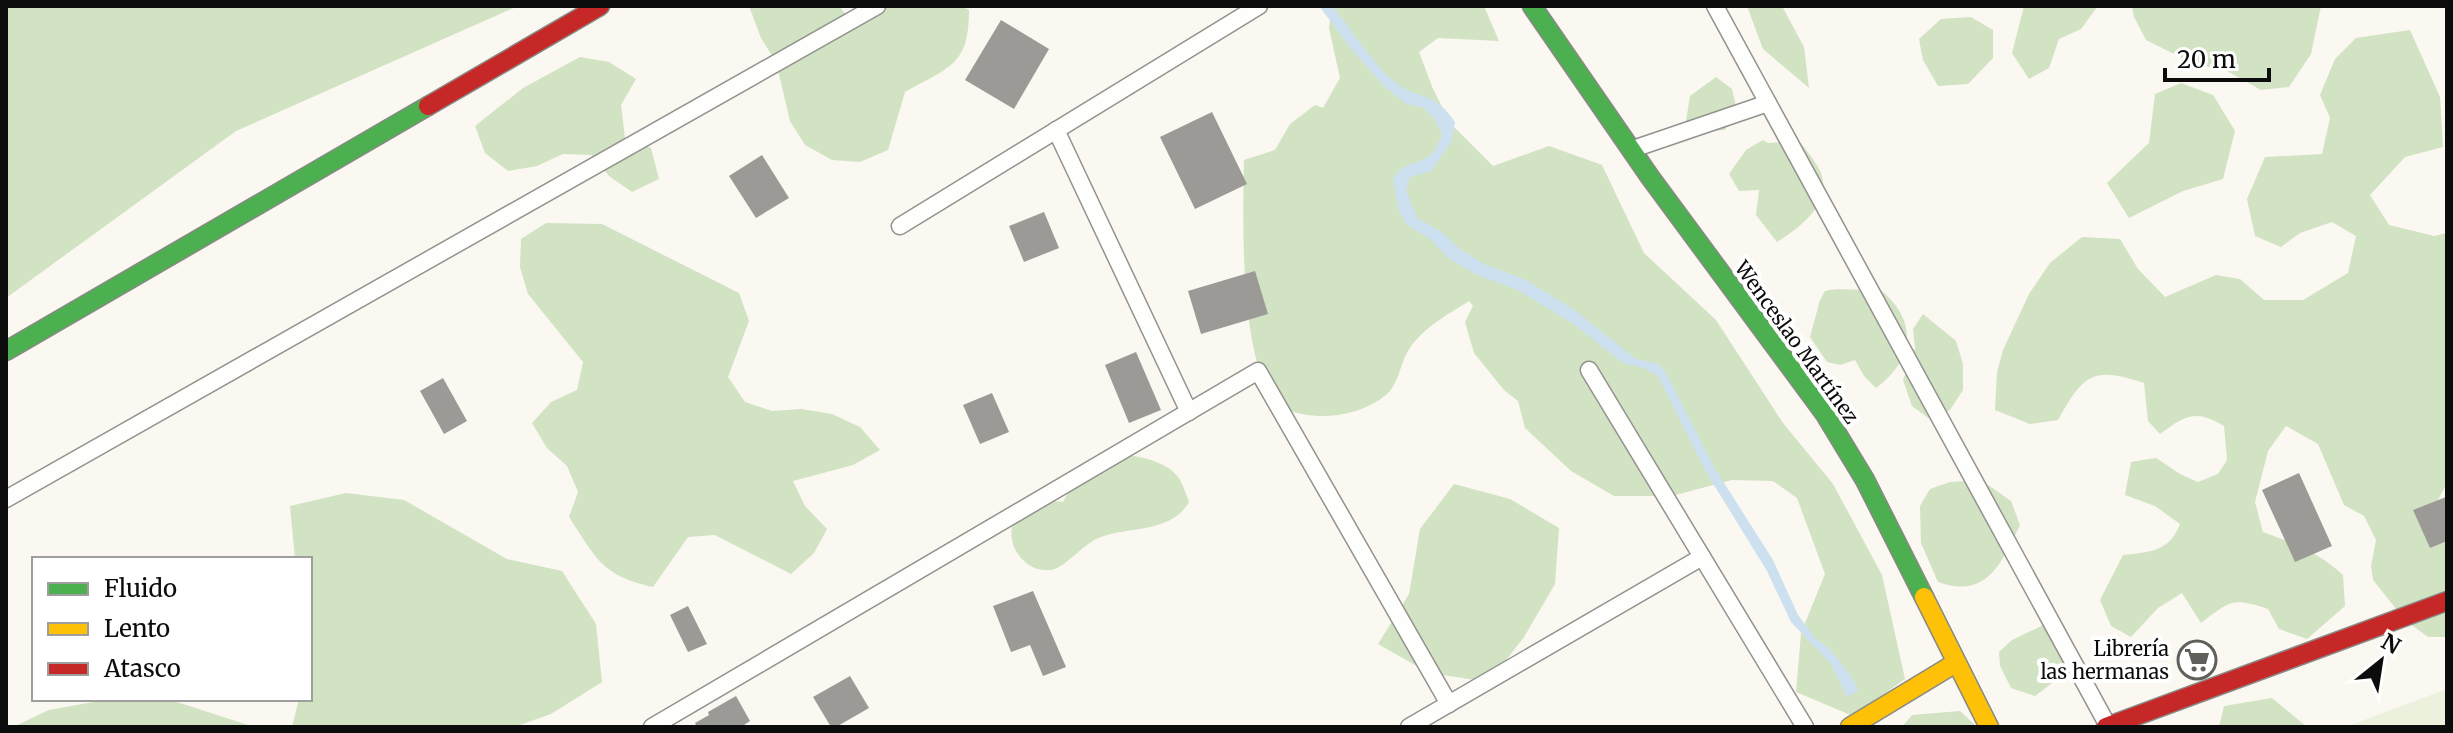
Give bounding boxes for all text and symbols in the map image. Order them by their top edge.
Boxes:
scale bar [2165,32,2269,82]
text: 20 m [2177,44,2236,75]
street label: Wenceslao Martínez [1729,255,1864,428]
legend [32,557,312,701]
text: Fluido [104,573,177,604]
text: Lento [104,613,170,644]
north arrow [2341,621,2421,701]
text: N [2376,627,2406,660]
place label: Librería las hermanas [2040,636,2169,684]
supermarket icon: Librería las hermanas [2176,639,2218,681]
text: Atasco [103,653,181,684]

